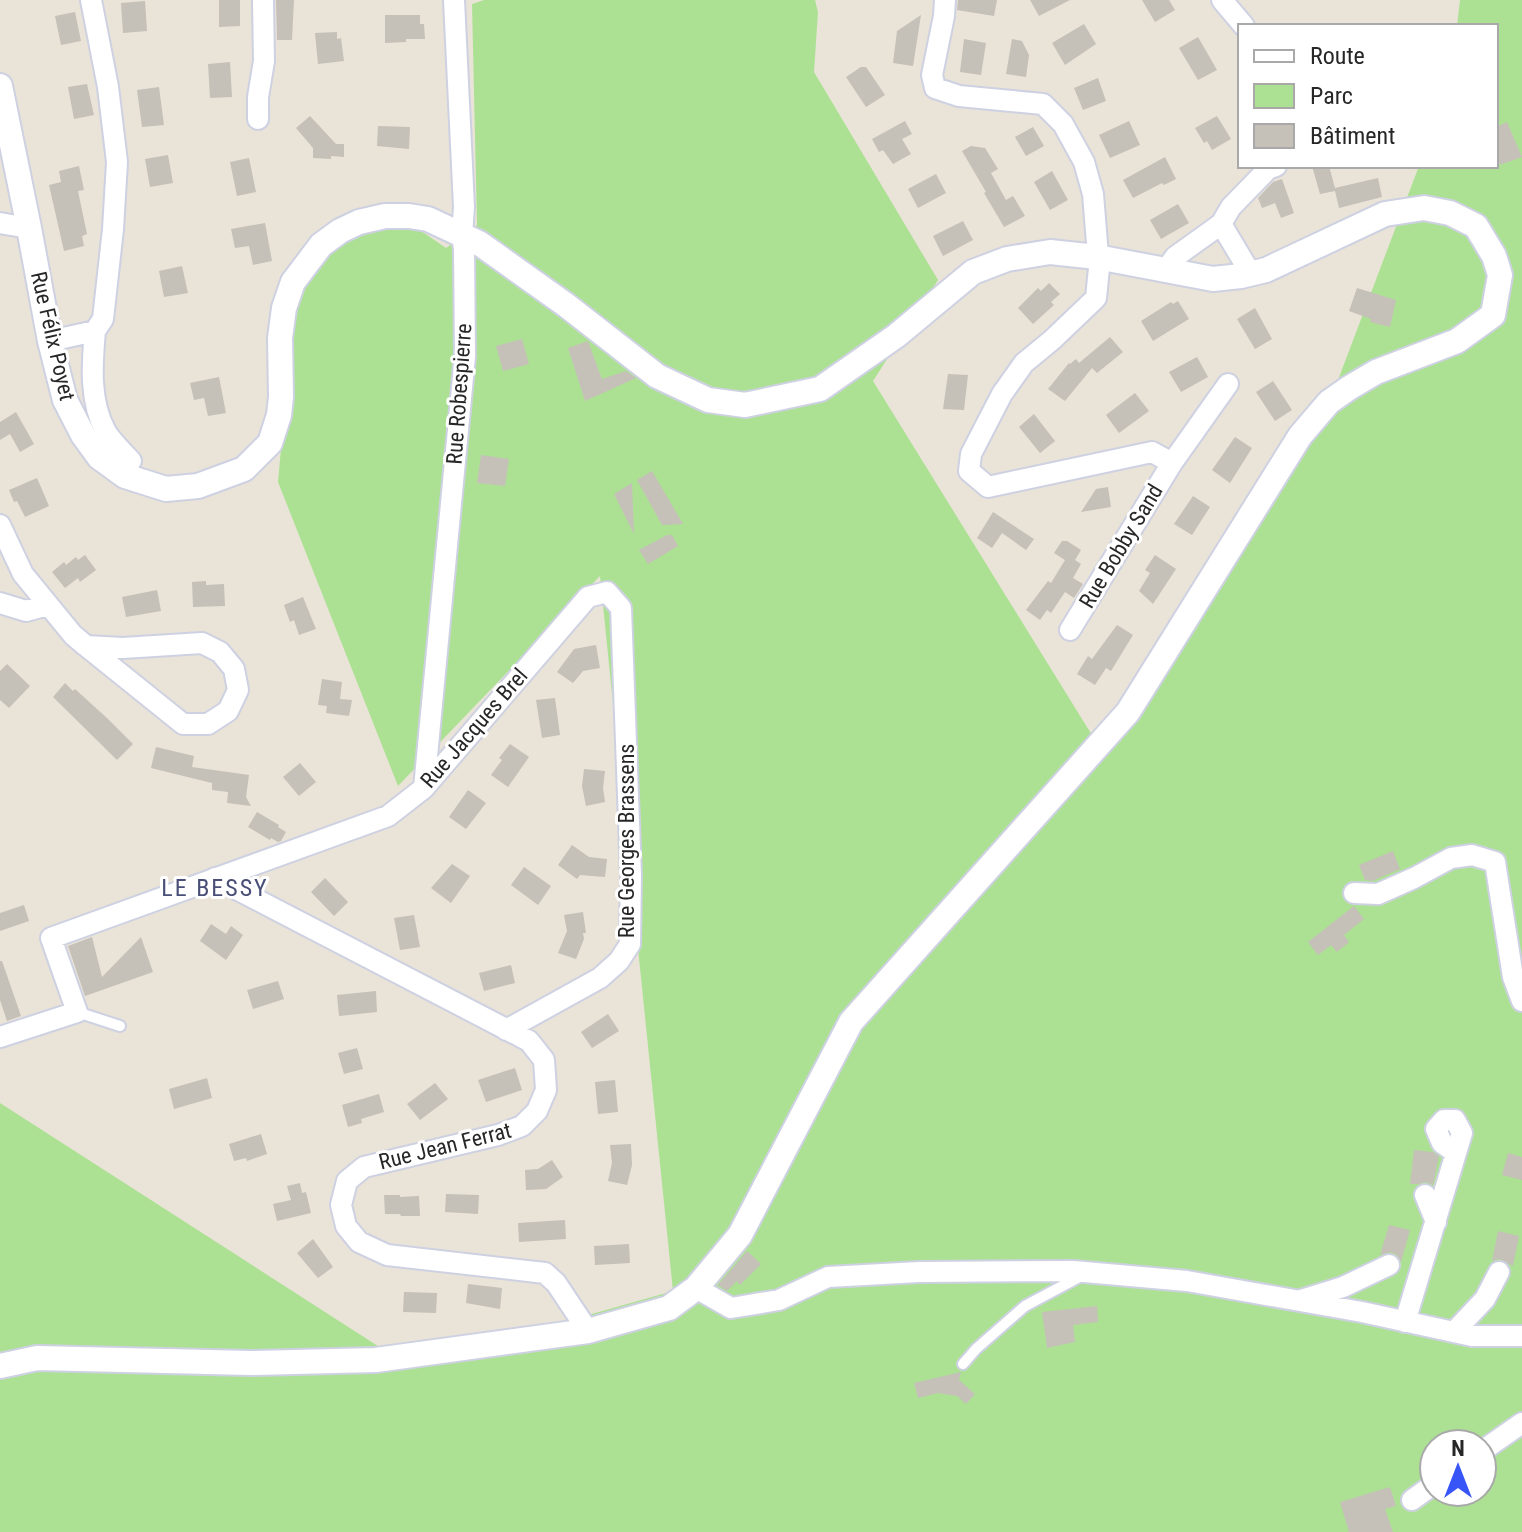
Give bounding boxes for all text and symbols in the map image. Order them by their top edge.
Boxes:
legend [1238,24,1498,168]
text: Route [1310,42,1365,70]
text: Parc [1310,82,1353,110]
text: Bâtiment [1310,122,1395,150]
street label: Rue Félix Poyet [26,269,80,403]
street label: Rue Robespierre [442,323,476,465]
street label: Rue Bobby Sand [1074,480,1168,612]
street label: Rue Jacques Brel [415,663,533,793]
street label: Rue Georges Brassens [614,744,639,938]
district label: LE BESSY [161,874,269,902]
street label: Rue Jean Ferrat [376,1117,514,1175]
north arrow [1418,1428,1498,1508]
text: N [1451,1436,1465,1461]

